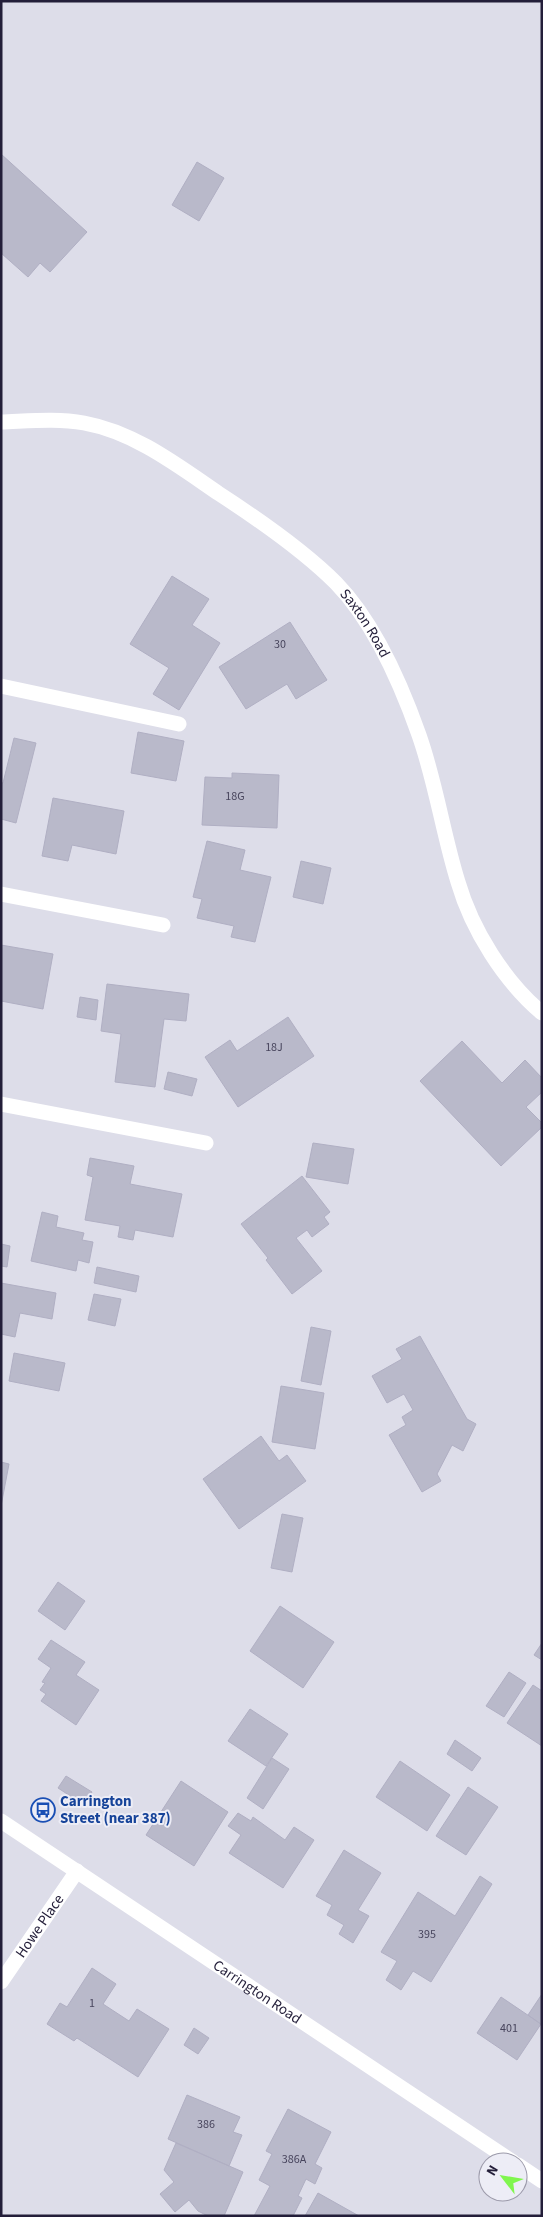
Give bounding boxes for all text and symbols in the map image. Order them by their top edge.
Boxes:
street label: Saxton Road [335,584,395,661]
house number: 30 [274,636,286,653]
house number: 18G [225,788,245,805]
house number: 18J [265,1039,283,1056]
place label: Carrington Street (near 387) [60,1791,171,1829]
bus stop icon: Carrington Street (near 387) [30,1797,56,1823]
street label: Howe Place [11,1890,69,1962]
house number: 395 [418,1926,436,1943]
street label: Carrington Road [209,1955,306,2029]
house number: 1 [89,1995,95,2012]
house number: 401 [500,2020,518,2037]
house number: 386 [197,2116,215,2133]
house number: 386A [282,2151,307,2168]
north arrow [478,2152,528,2202]
text: N [482,2162,504,2180]

